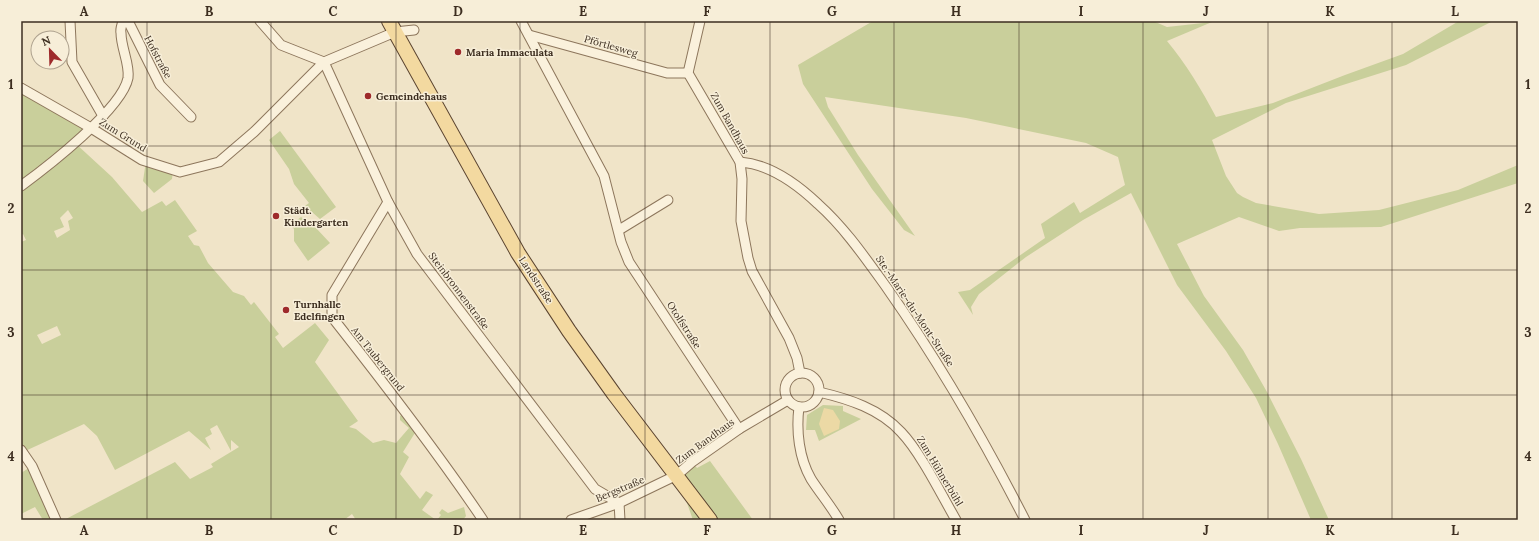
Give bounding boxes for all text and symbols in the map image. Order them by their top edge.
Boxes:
text: A [80,3,89,20]
text: B [205,3,214,20]
text: C [329,3,338,20]
text: D [453,3,463,20]
text: E [579,3,587,20]
text: F [703,3,711,20]
text: G [827,3,837,20]
text: H [951,3,961,20]
text: I [1078,3,1084,20]
text: J [1203,3,1209,20]
text: K [1325,3,1335,20]
text: L [1451,3,1459,20]
north arrow [30,30,70,70]
text: N [39,32,53,49]
street label: Pförtlesweg [583,32,640,60]
street label: Hofstraße [141,33,175,81]
place label: Maria Immaculata [466,46,554,59]
marker: Maria Immaculata [453,47,463,57]
text: 1 [8,76,14,93]
text: 1 [1525,76,1531,93]
place label: Gemeindehaus [376,90,447,103]
street label: Zum Bandhaus [708,90,753,157]
marker: Gemeindehaus [363,91,373,101]
street label: Zum Grund [97,115,149,155]
text: 2 [8,200,15,217]
text: 2 [1525,200,1532,217]
place label: Städt. Kindergarten [284,204,349,229]
marker: Städt. Kindergarten [271,211,281,221]
street label: Steinbronnenstraße [426,250,493,333]
street label: Ste.-Marie-du-Mont-Straße [873,253,957,370]
street label: Landstraße [516,254,556,306]
place label: Turnhalle Edelfingen [294,298,346,323]
street label: Otolfstraße [664,299,704,352]
marker: Turnhalle Edelfingen [281,305,291,315]
street label: Am Taubergrund [348,323,407,394]
text: 3 [7,324,15,341]
text: 3 [1524,324,1532,341]
street label: Zum Bandhaus [673,415,737,466]
street label: Zum Hühnerbühl [914,434,966,509]
text: 4 [7,448,15,465]
text: 4 [1524,448,1532,465]
street label: Bergstraße [594,473,647,505]
text: A [80,522,89,539]
text: B [205,522,214,539]
text: C [329,522,338,539]
text: D [453,522,463,539]
text: E [579,522,587,539]
text: F [703,522,711,539]
text: G [827,522,837,539]
text: H [951,522,961,539]
text: I [1078,522,1084,539]
text: J [1203,522,1209,539]
text: K [1325,522,1335,539]
text: L [1451,522,1459,539]

